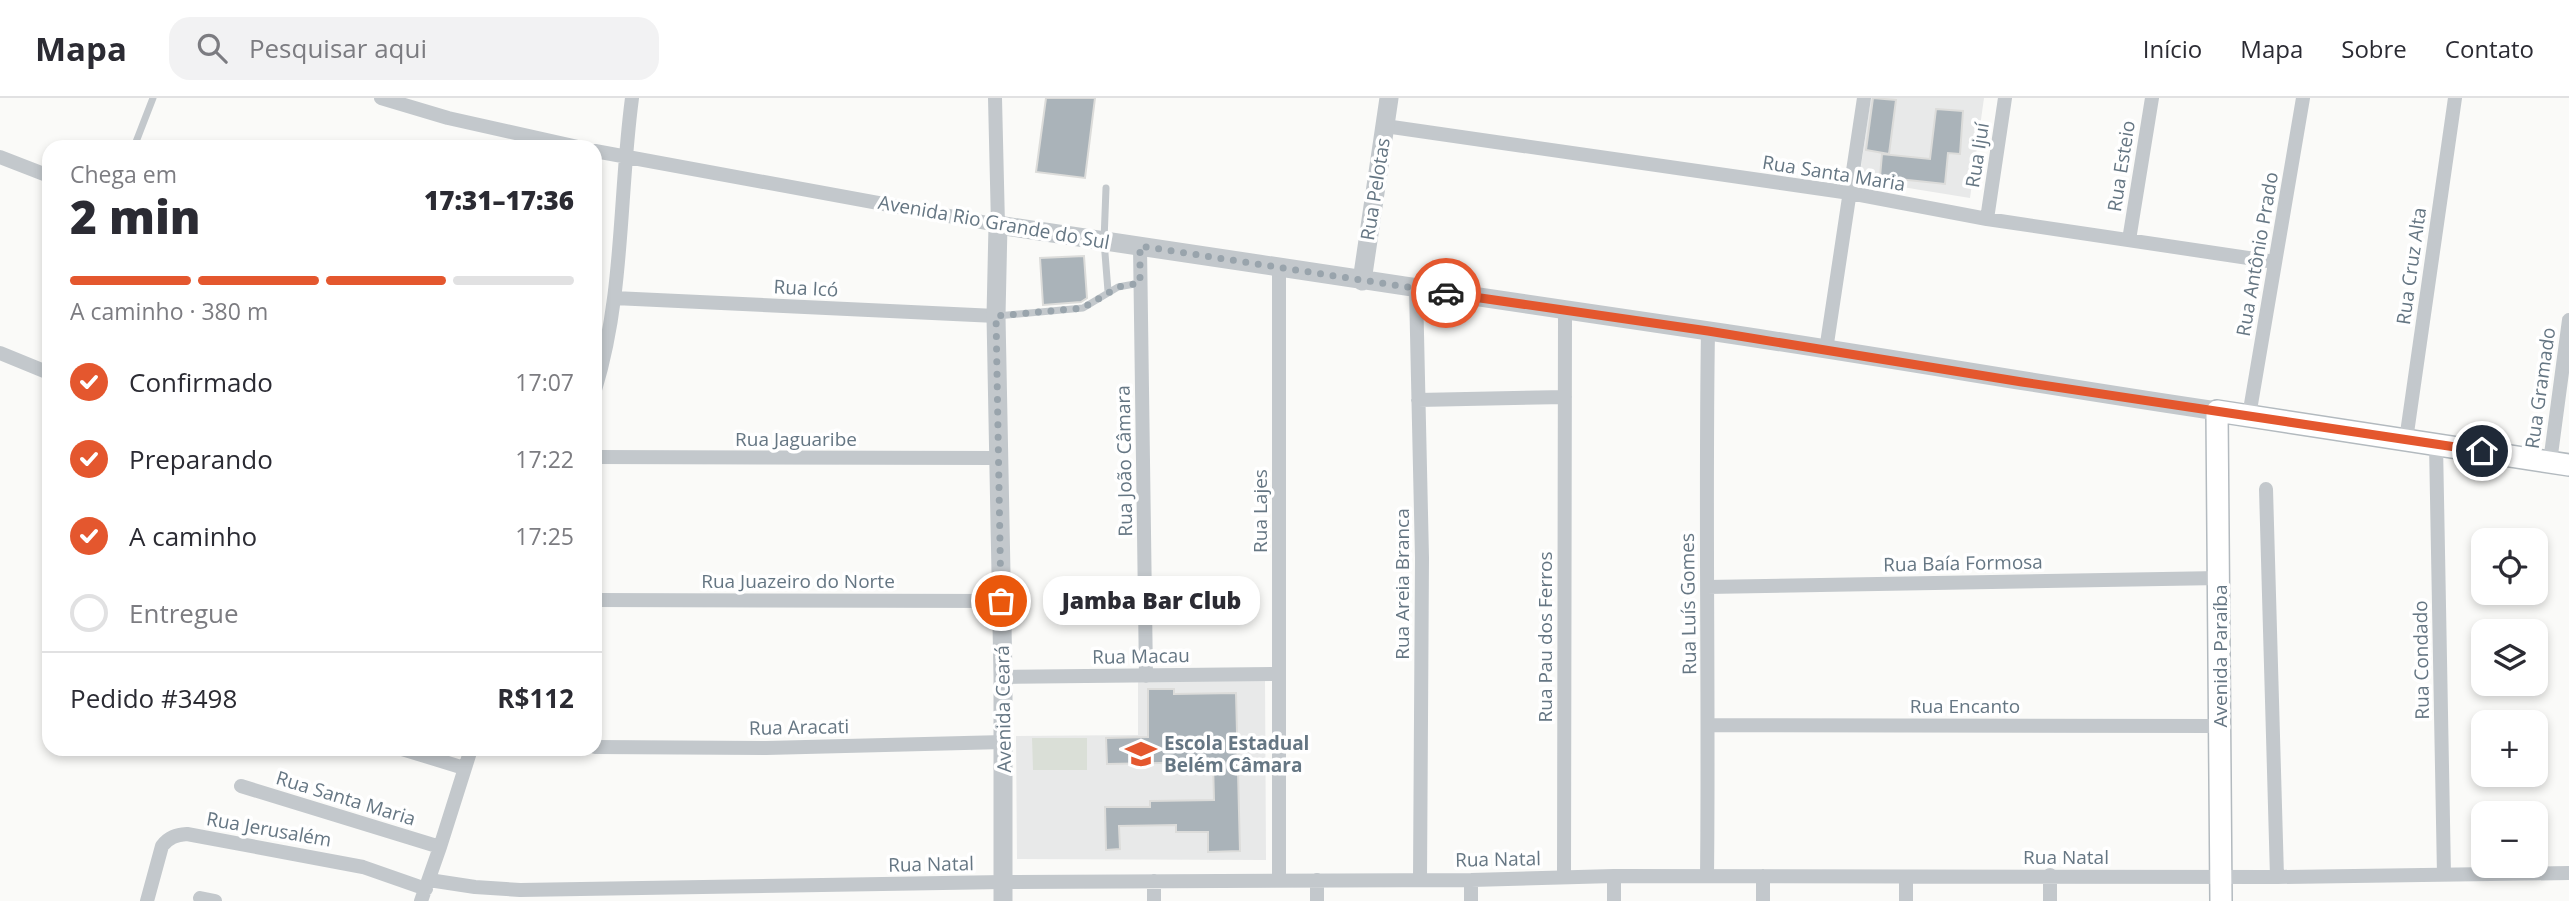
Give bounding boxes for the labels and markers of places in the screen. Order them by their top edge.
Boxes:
pin [2452,421,2512,481]
pin [971,571,1031,631]
callout: Jamba Bar Club [1043,576,1260,626]
place label: Escola Estadual Belém Câmara [1164,730,1309,778]
school or university icon: Escola Estadual Belém Câmara [1124,737,1158,771]

